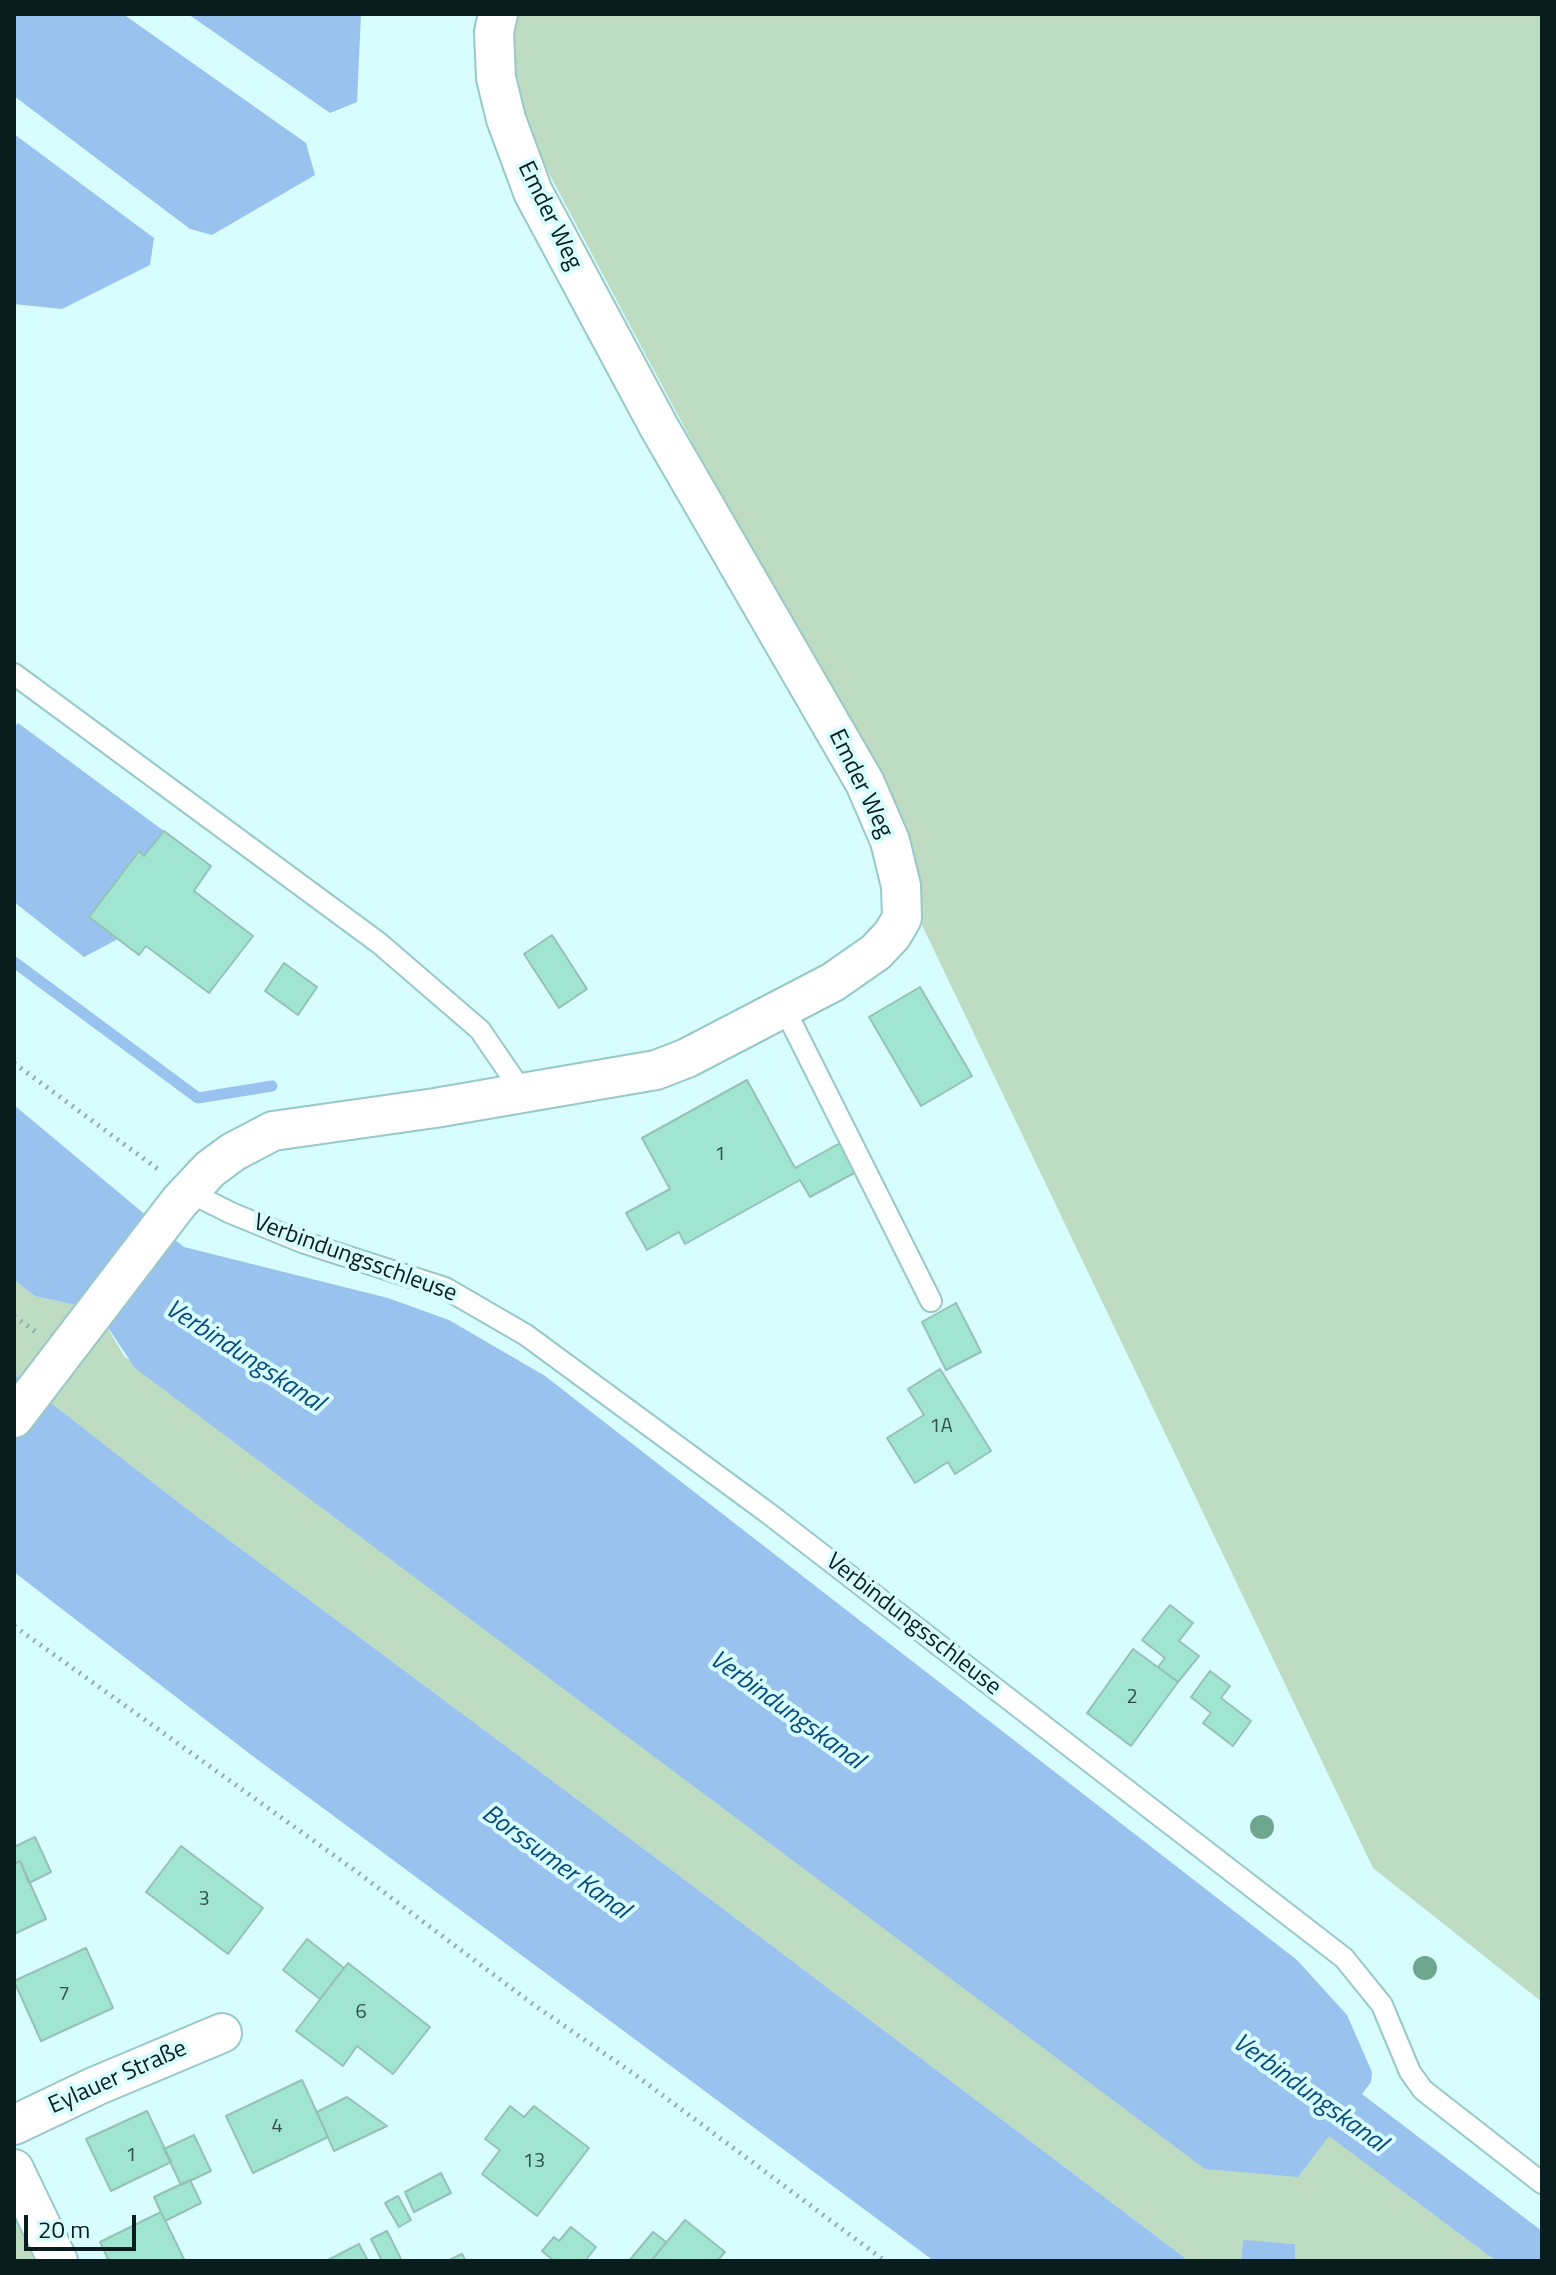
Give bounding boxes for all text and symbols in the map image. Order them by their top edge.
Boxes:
street label: Emder Weg [510,157,588,275]
street label: Emder Weg [821,725,899,843]
house number: 1 [714,1143,726,1167]
street label: Verbindungsschleuse [249,1209,461,1309]
water label: Verbindungskanal [159,1294,329,1420]
house number: 1A [929,1415,953,1439]
street label: Verbindungsschleuse [820,1548,1006,1702]
water label: Verbindungskanal [703,1645,869,1777]
house number: 2 [1126,1686,1138,1710]
water label: Borssumer Kanal [475,1799,635,1927]
house number: 3 [198,1888,210,1912]
house number: 7 [58,1983,70,2007]
house number: 6 [355,2001,367,2025]
water label: Verbindungskanal [1226,2028,1392,2160]
street label: Eylauer Straße [45,2035,191,2121]
house number: 4 [271,2115,283,2139]
house number: 1 [125,2144,137,2168]
house number: 13 [523,2150,545,2174]
scale bar [28,2199,140,2249]
text: 20 m [38,2211,90,2247]

